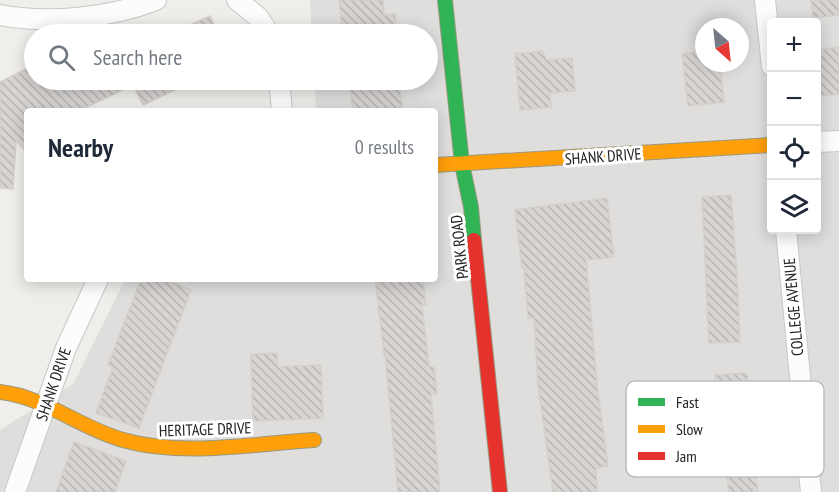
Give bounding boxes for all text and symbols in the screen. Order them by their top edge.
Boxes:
north arrow [695,18,749,72]
map controls [767,18,821,234]
button: + [767,18,821,72]
search box [24,24,438,90]
icon: search [45,41,78,74]
text: Search here [93,43,182,71]
button: − [767,72,821,126]
button: locate [767,126,821,180]
text: Nearby [48,131,113,164]
text: 0 results [355,134,414,160]
street label: SHANK DRIVE [564,143,642,169]
button: layers [767,180,821,234]
street label: PARK ROAD [446,214,472,280]
street label: COLLEGE AVENUE [779,257,807,357]
street label: SHANK DRIVE [31,344,75,423]
legend [626,381,824,477]
text: Fast [676,392,699,412]
street label: HERITAGE DRIVE [158,417,252,441]
text: Slow [676,419,703,439]
text: Jam [675,446,697,466]

